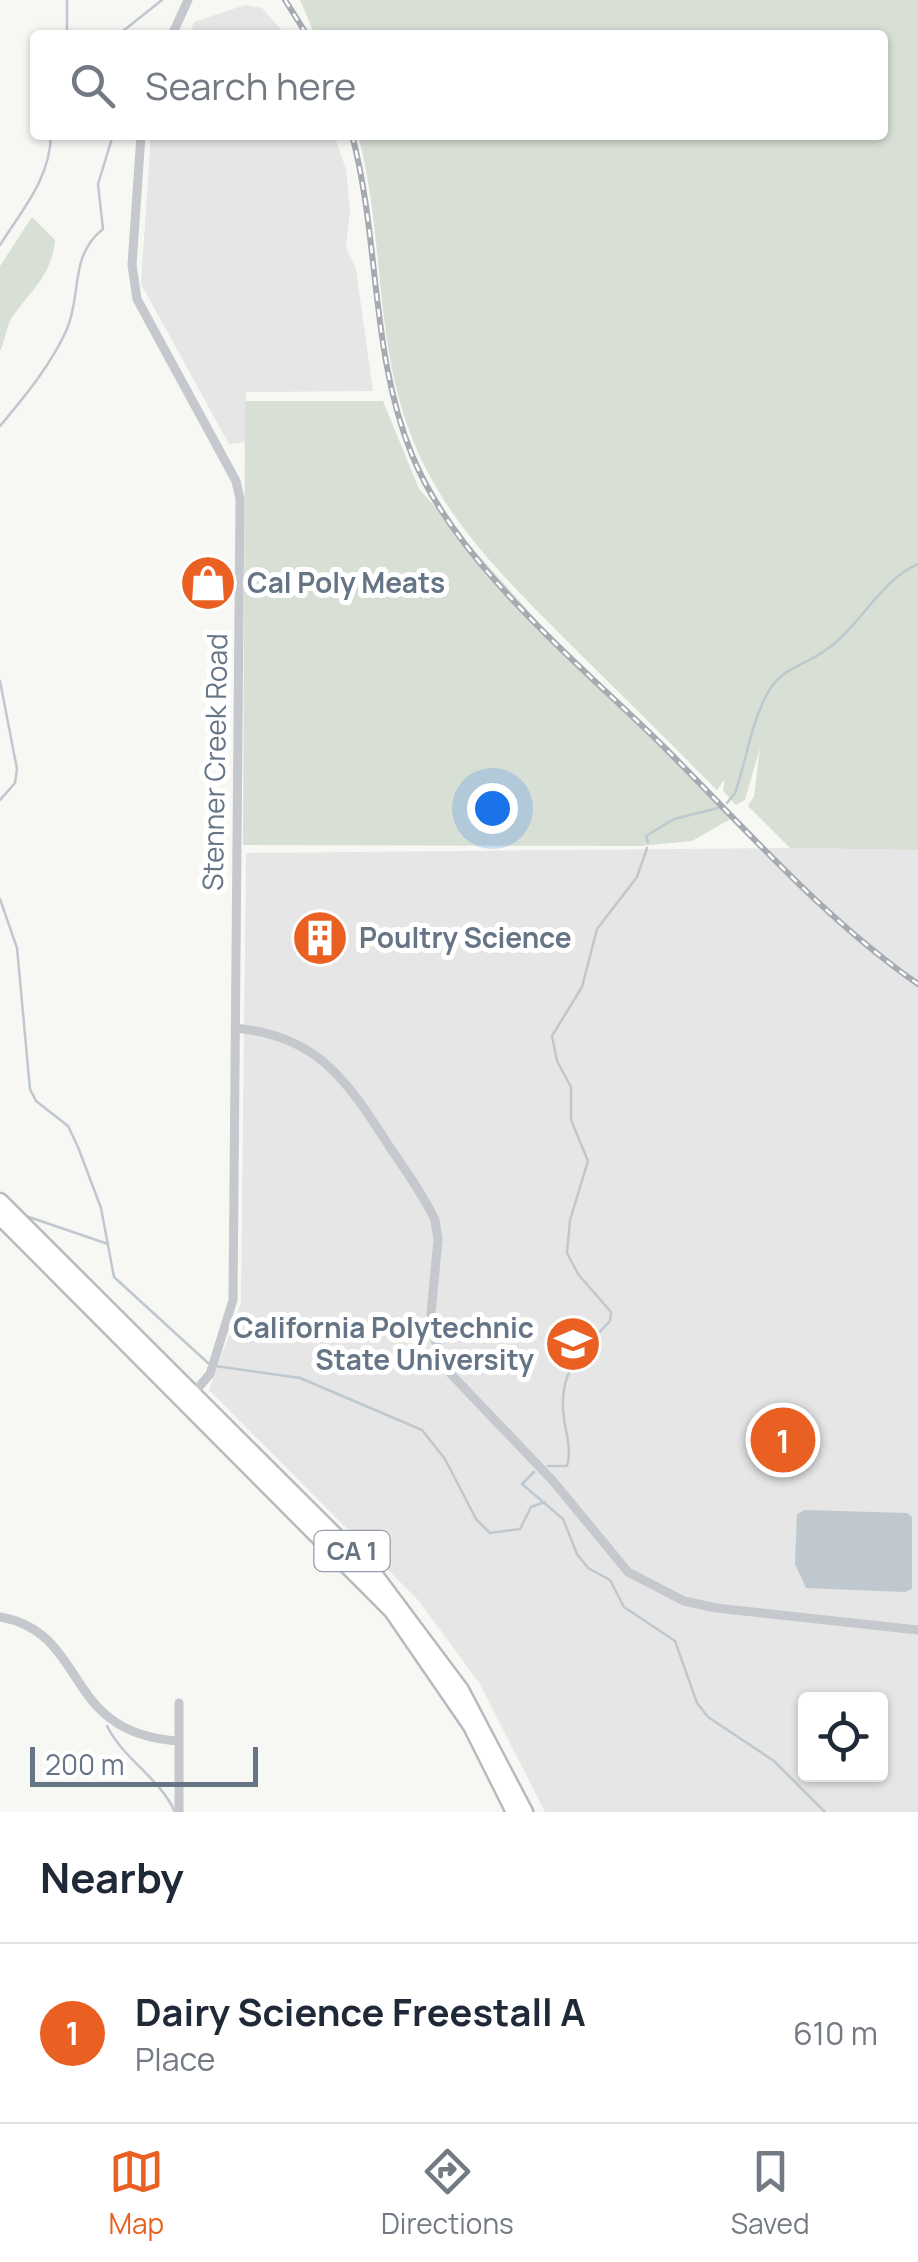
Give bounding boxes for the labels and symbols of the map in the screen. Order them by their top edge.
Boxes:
shop icon: Cal Poly Meats [178,553,238,613]
place label: Cal Poly Meats [247,563,445,601]
street label: Stenner Creek Road [193,633,235,891]
your location [467,783,518,834]
building icon: Poultry Science [290,908,350,968]
place label: Poultry Science [359,918,572,956]
place label: California Polytechnic State University [233,1308,534,1378]
school or university icon: California Polytechnic State University [543,1314,603,1374]
pin: 1 [750,1402,816,1478]
road number: CA 1 [314,1531,390,1571]
scale bar [30,1742,258,1786]

